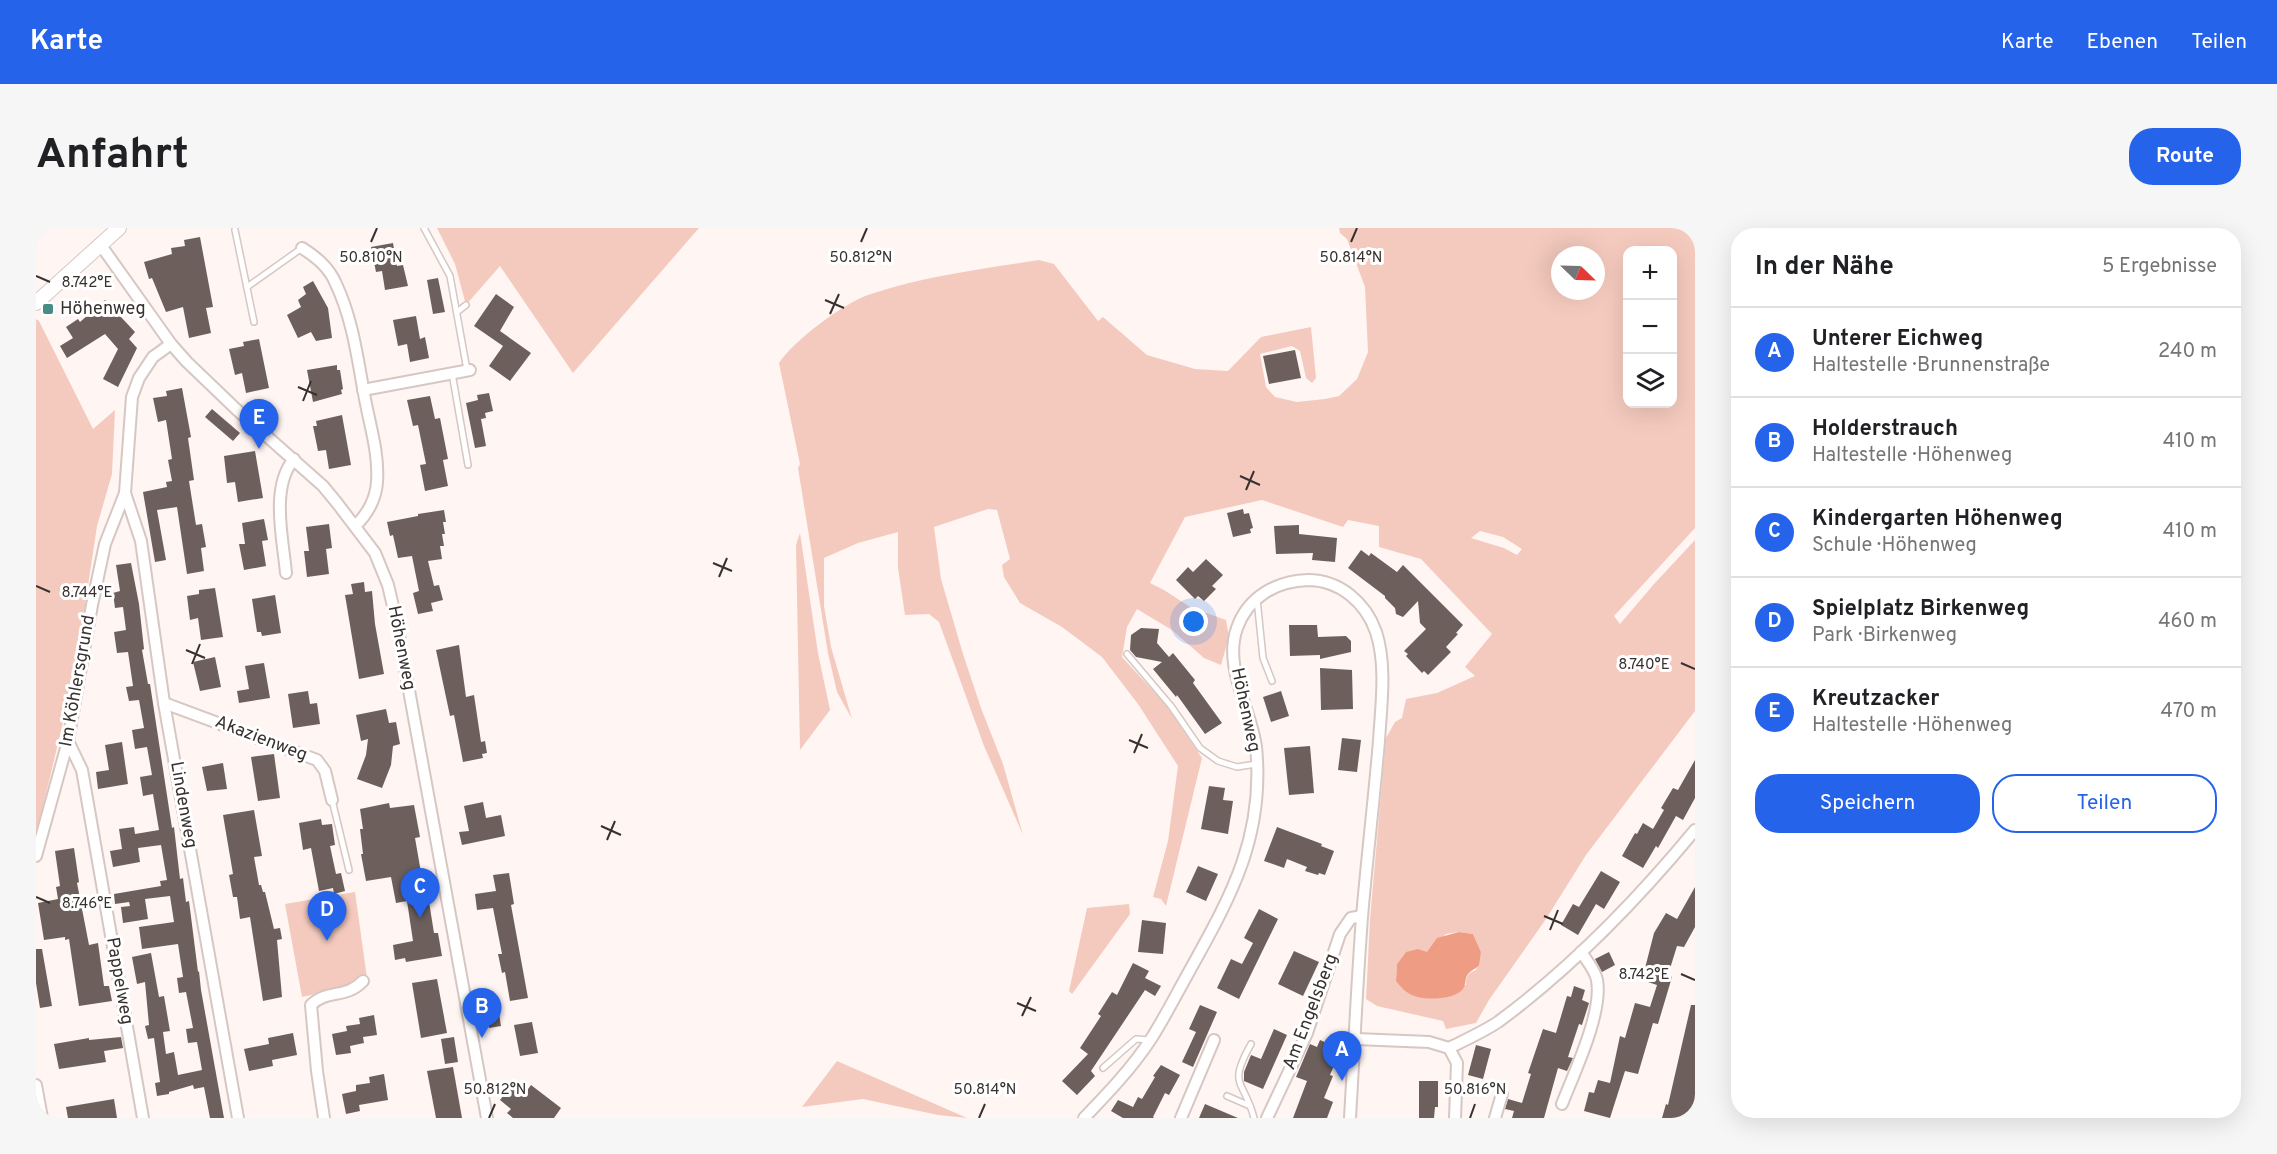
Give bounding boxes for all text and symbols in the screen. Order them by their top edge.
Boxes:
text: Karte [30,24,103,60]
text: Karte [2001,29,2053,56]
text: Ebenen [2086,29,2158,56]
text: Teilen [2191,29,2247,56]
button: Route [2129,128,2241,185]
text: Anfahrt [36,130,189,183]
north arrow [1551,246,1605,300]
map controls [1623,246,1677,408]
button: + [1623,246,1677,300]
text: 50.810°N [339,249,403,268]
text: 50.812°N [830,249,892,268]
text: 50.814°N [1320,249,1382,268]
text: In der Nähe [1755,251,1894,284]
text: 5 Ergebnisse [2102,254,2217,280]
text: 8.742°E [62,274,112,293]
place label: Höhenweg [60,298,146,321]
button: − [1623,300,1677,354]
marker: Höhenweg [41,302,55,316]
text: Unterer Eichweg [1812,326,1983,353]
text: A [1767,339,1782,365]
text: 240 m [2158,339,2217,365]
text: Haltestelle · Brunnenstraße [1812,353,2050,379]
button: layers [1623,354,1677,408]
pin: E [240,400,278,449]
text: Holderstrauch [1812,416,1958,443]
text: B [1768,429,1781,455]
text: 410 m [2163,429,2217,455]
text: Haltestelle · Höhenweg [1812,443,2012,469]
text: Kindergarten Höhenweg [1812,506,2063,533]
text: C [1768,519,1781,545]
text: 410 m [2163,519,2217,545]
text: Schule · Höhenweg [1812,533,1977,559]
text: 8.744°E [61,584,113,603]
text: Spielplatz Birkenweg [1812,596,2029,623]
street label: Höhenweg [382,604,420,692]
your location [1179,607,1208,636]
text: D [1767,609,1782,635]
text: 460 m [2158,609,2217,635]
street label: Im Köhlersgrund [55,613,101,749]
text: Park · Birkenweg [1812,623,1957,649]
text: 8.740°E [1618,656,1670,675]
street label: Höhenweg [1225,666,1265,754]
text: Kreutzacker [1812,686,1939,713]
text: E [1768,699,1781,725]
text: 470 m [2160,699,2217,725]
street label: Akazienweg [212,711,310,767]
text: Haltestelle · Höhenweg [1812,713,2012,739]
street label: Lindenweg [164,760,202,850]
button: Speichern [1755,774,1980,833]
button: Teilen [1992,774,2217,833]
pin: C [400,868,440,918]
pin: D [308,892,346,941]
text: 8.746°E [62,895,112,914]
street label: Pappelweg [100,935,138,1027]
street label: Am Engelsberg [1279,951,1343,1073]
text: 8.742°E [1619,966,1669,985]
pin: B [462,988,502,1038]
pin: A [1322,1032,1362,1081]
text: 50.812°N [464,1081,526,1100]
text: 50.814°N [954,1081,1016,1100]
text: 50.816°N [1444,1081,1506,1100]

